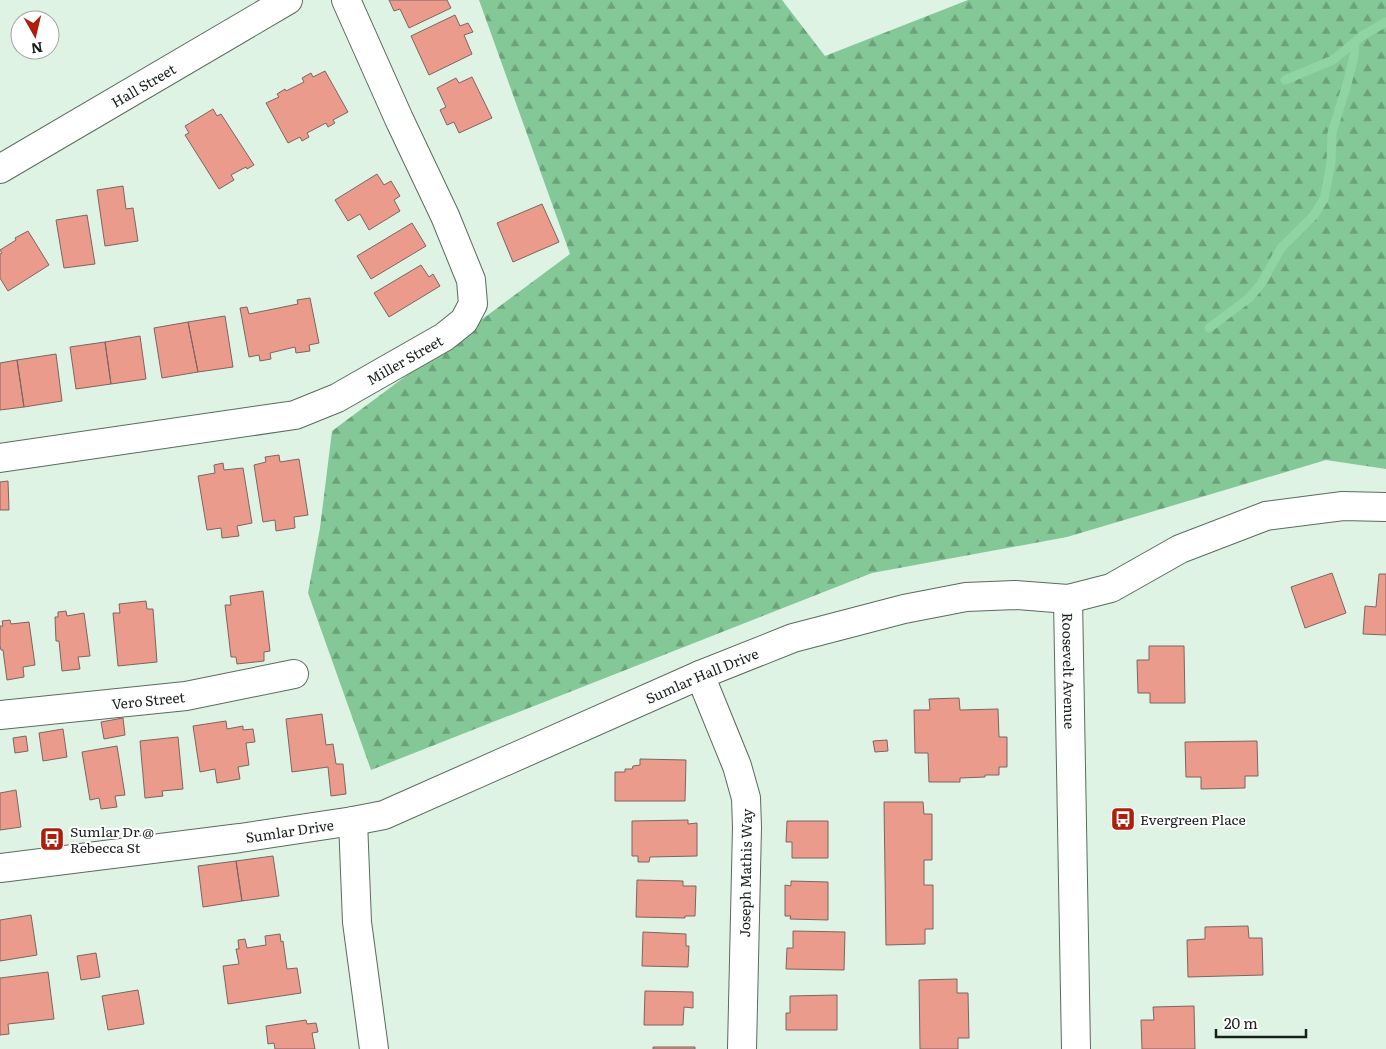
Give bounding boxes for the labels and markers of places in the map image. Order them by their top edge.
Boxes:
bus stop icon: Evergreen Place [1110,806,1136,832]
place label: Evergreen Place [1140,809,1246,829]
place label: Sumlar Dr @ Rebecca St [70,821,154,857]
bus stop icon: Sumlar Dr @ Rebecca St [39,826,65,852]

